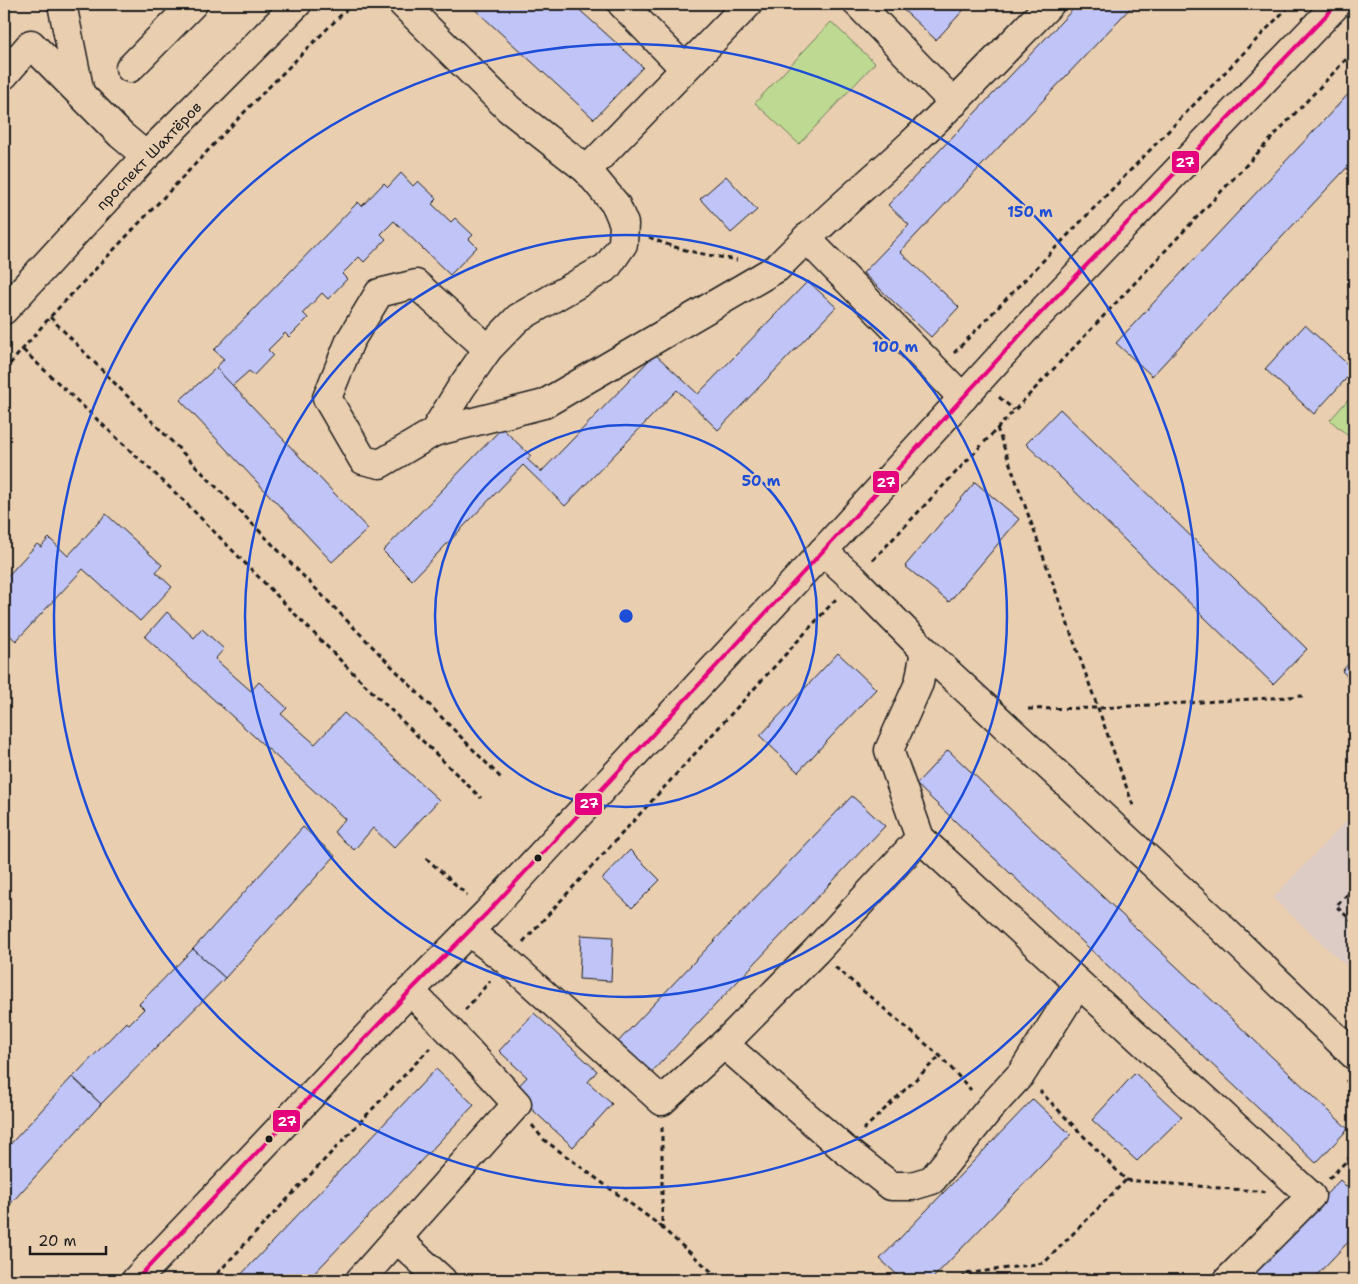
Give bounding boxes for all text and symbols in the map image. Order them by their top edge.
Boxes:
street label: проспект Шахтёров [92,97,206,215]
line badge: 27 [1171,150,1200,174]
text: 27 [1176,153,1195,171]
text: 150 m [1007,202,1053,222]
text: 100 m [872,337,918,357]
line badge: 27 [872,470,900,494]
text: 50 m [742,471,781,491]
text: 27 [877,473,896,491]
centre of rings [617,607,635,625]
line badge: 27 [574,792,603,816]
text: 27 [580,794,599,812]
unlabelled marker [533,853,543,863]
line badge: 27 [272,1109,301,1133]
text: 27 [278,1112,297,1130]
unlabelled marker [264,1134,274,1144]
scale bar [30,1224,106,1256]
text: 20 m [38,1231,77,1251]

